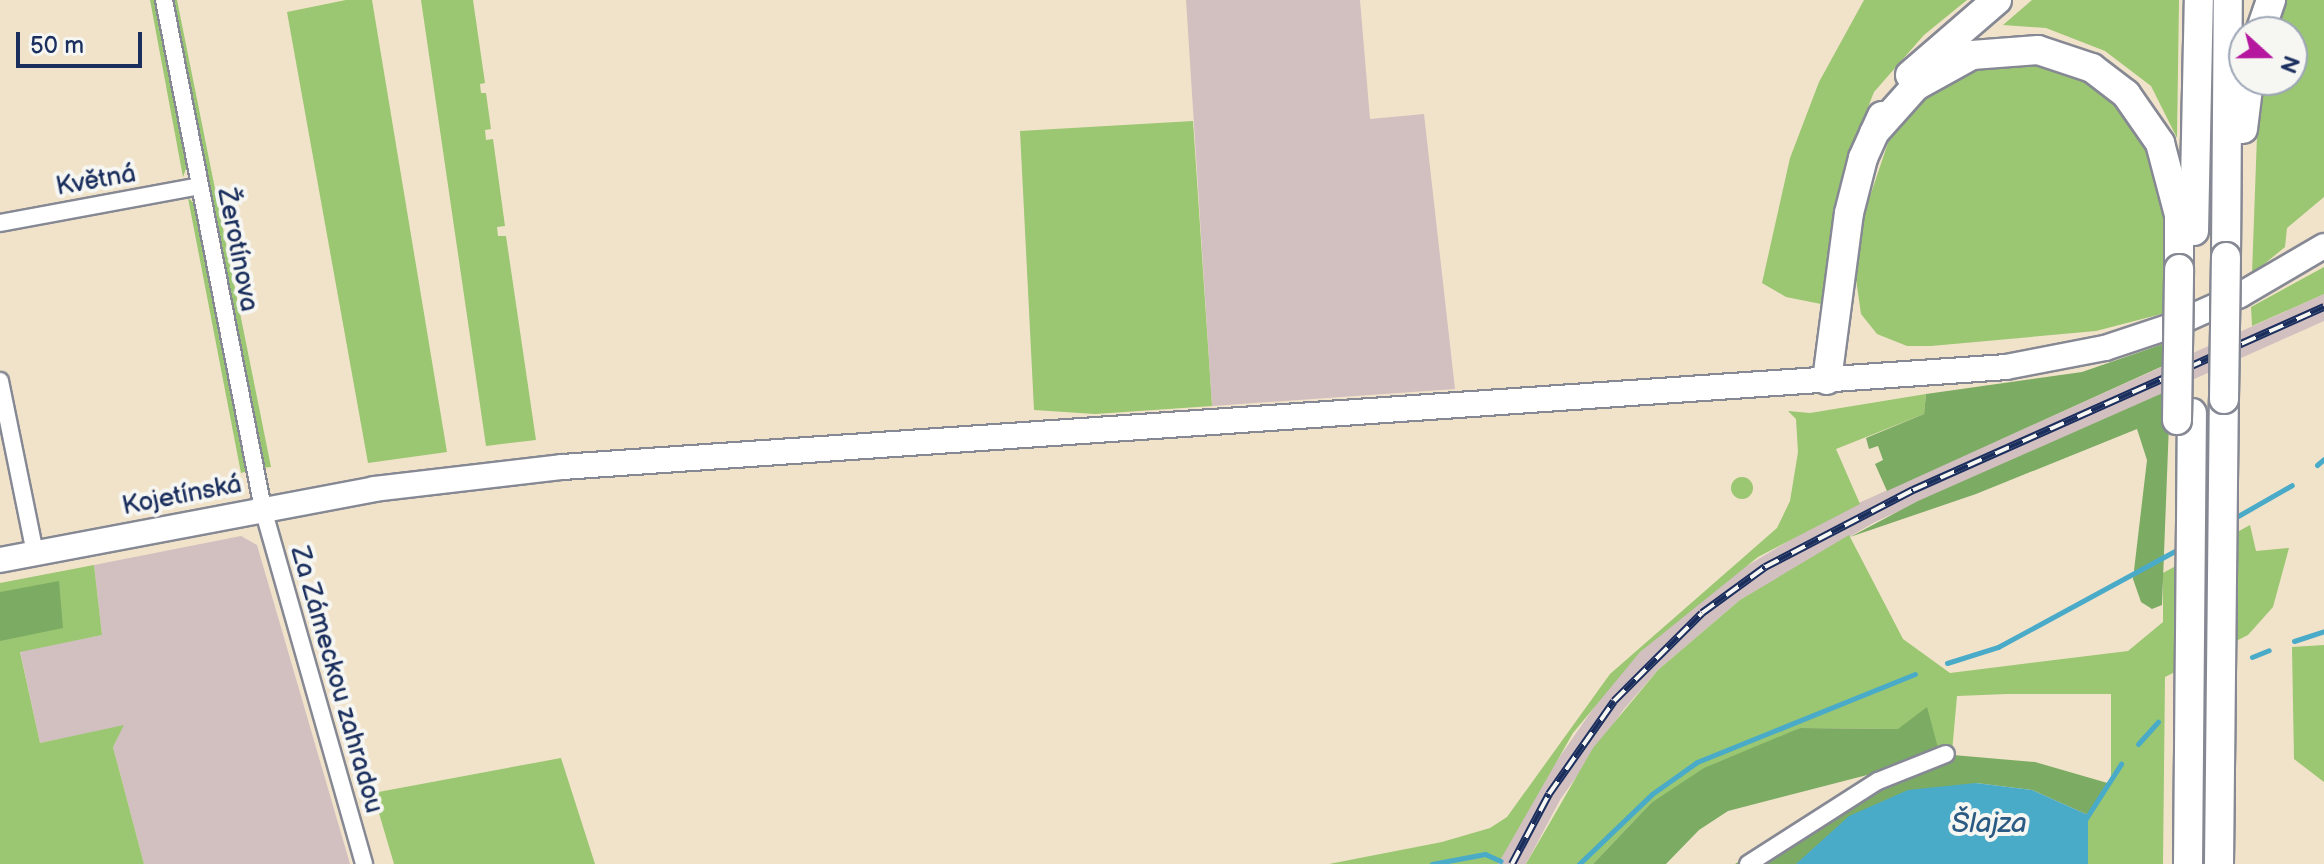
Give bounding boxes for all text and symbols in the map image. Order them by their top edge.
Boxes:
scale bar [20,16,146,66]
north arrow [2228,16,2308,96]
text: 50 m [30,31,84,60]
text: N [2273,52,2305,77]
street label: Květná [54,159,138,203]
street label: Žerotínova [210,186,264,314]
street label: Kojetínská [120,469,244,523]
street label: Za Zámeckou zahradou [283,543,389,817]
water label: Šlajza [1951,807,2027,841]

